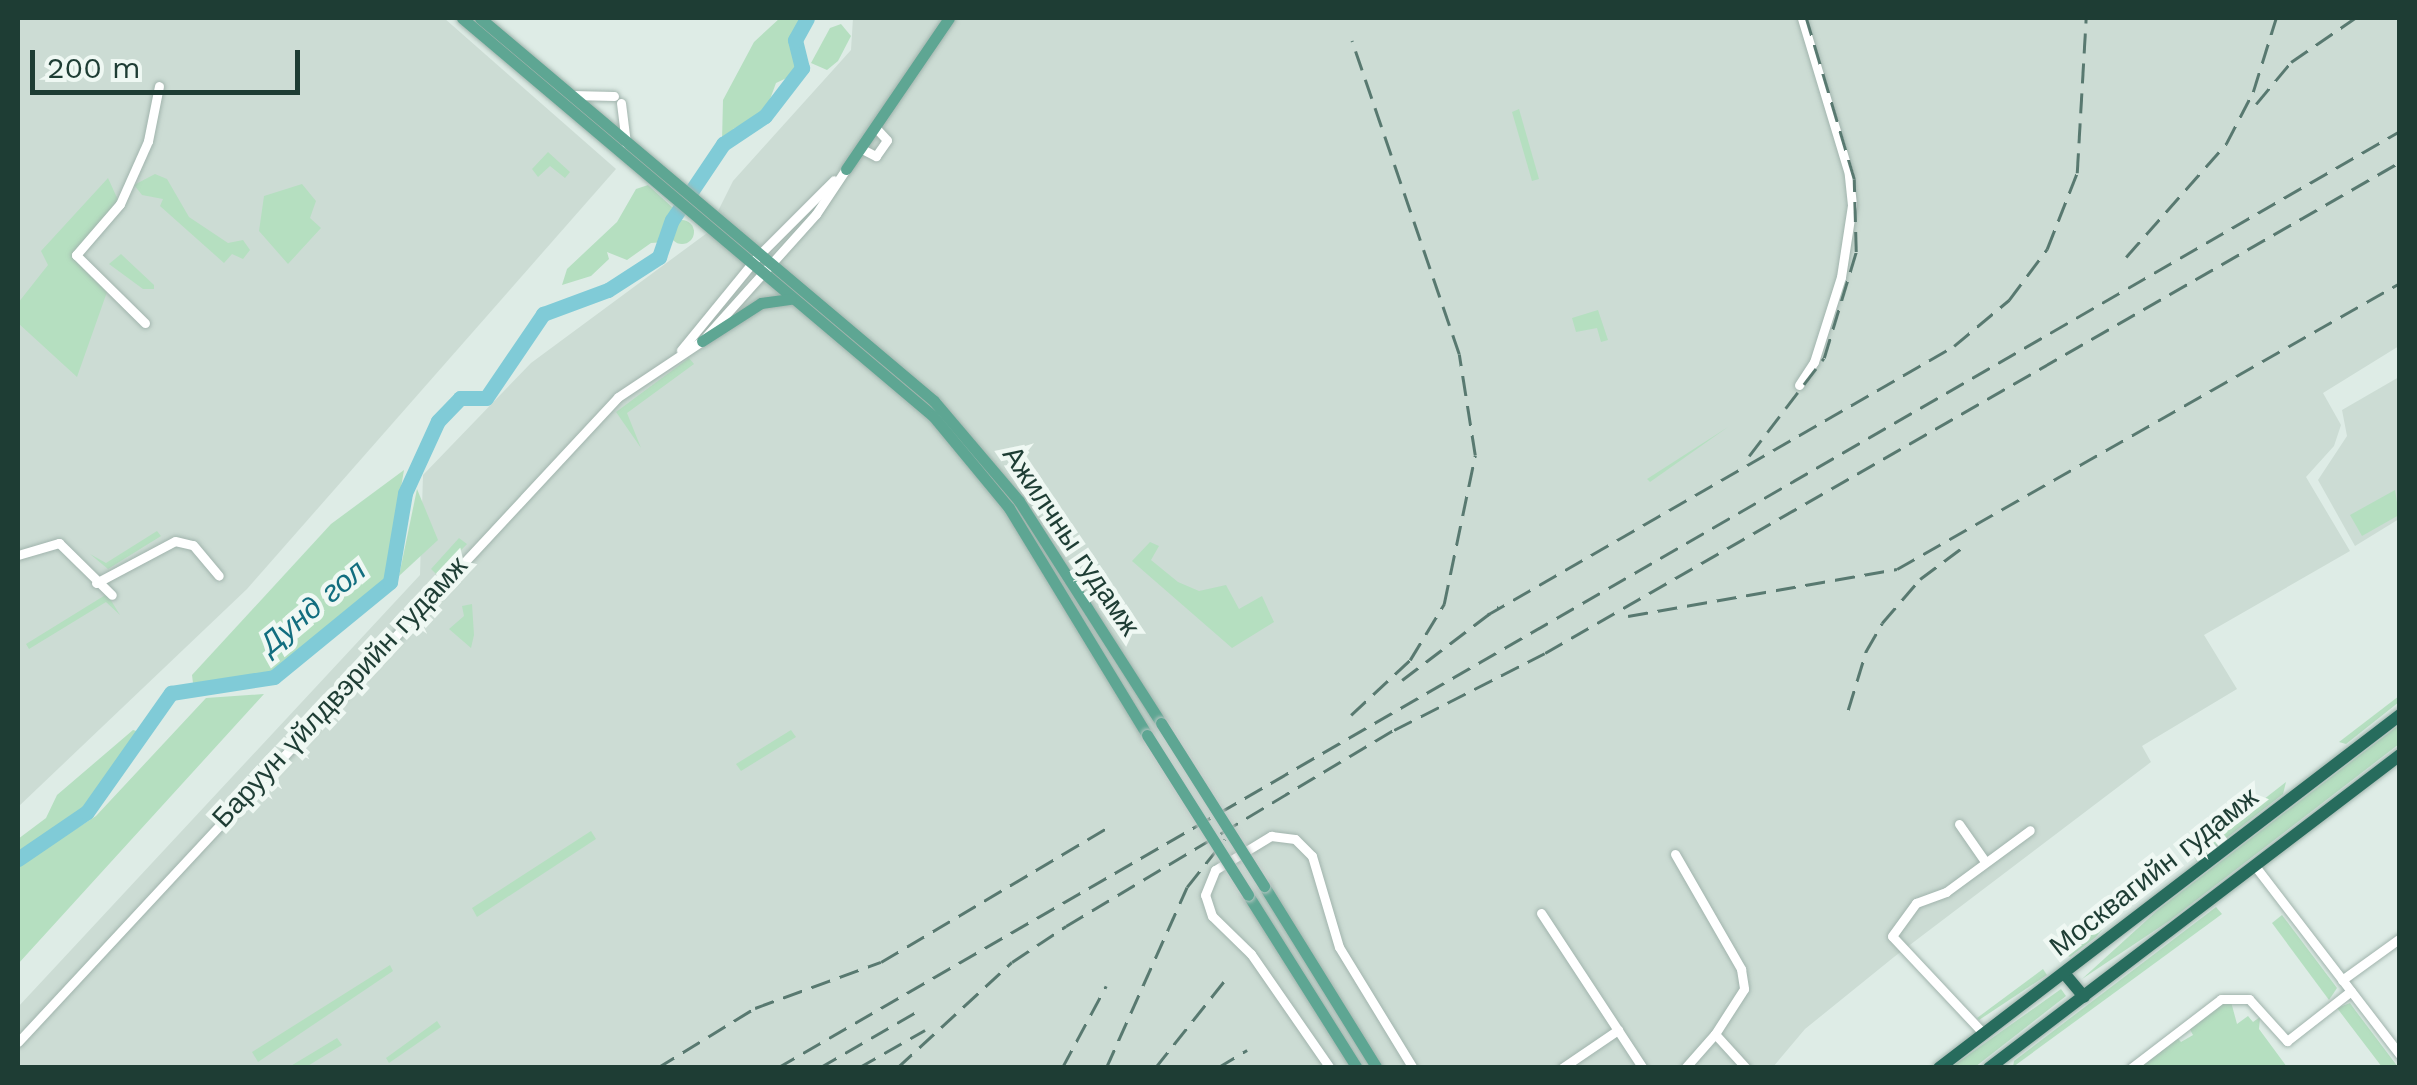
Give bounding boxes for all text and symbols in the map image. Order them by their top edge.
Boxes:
scale bar [35,30,305,92]
text: 200 m [47,50,141,85]
street label: Ажилчны гудамж [995,440,1147,642]
street label: Баруун үйлдвэрийн гудамж [205,549,475,835]
water label: Дунд гол [253,552,373,662]
street label: Москвагийн гудамж [2043,780,2265,964]

